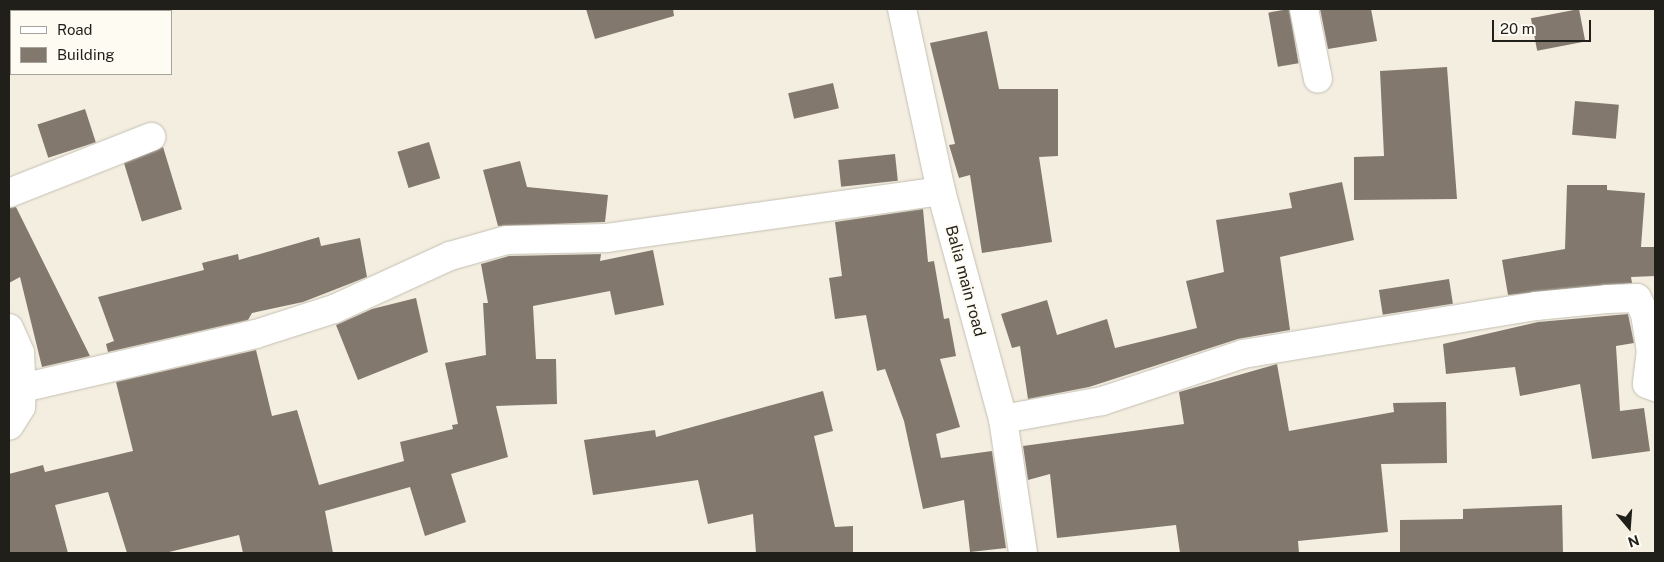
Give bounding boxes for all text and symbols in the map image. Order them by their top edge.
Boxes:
legend [10,10,172,75]
scale bar [1494,10,1593,42]
text: 20 m [1500,20,1535,37]
text: Road [57,21,93,38]
text: Building [57,46,115,63]
street label: Balia main road [941,223,989,339]
north arrow [1604,502,1654,552]
text: N [1626,532,1641,551]

